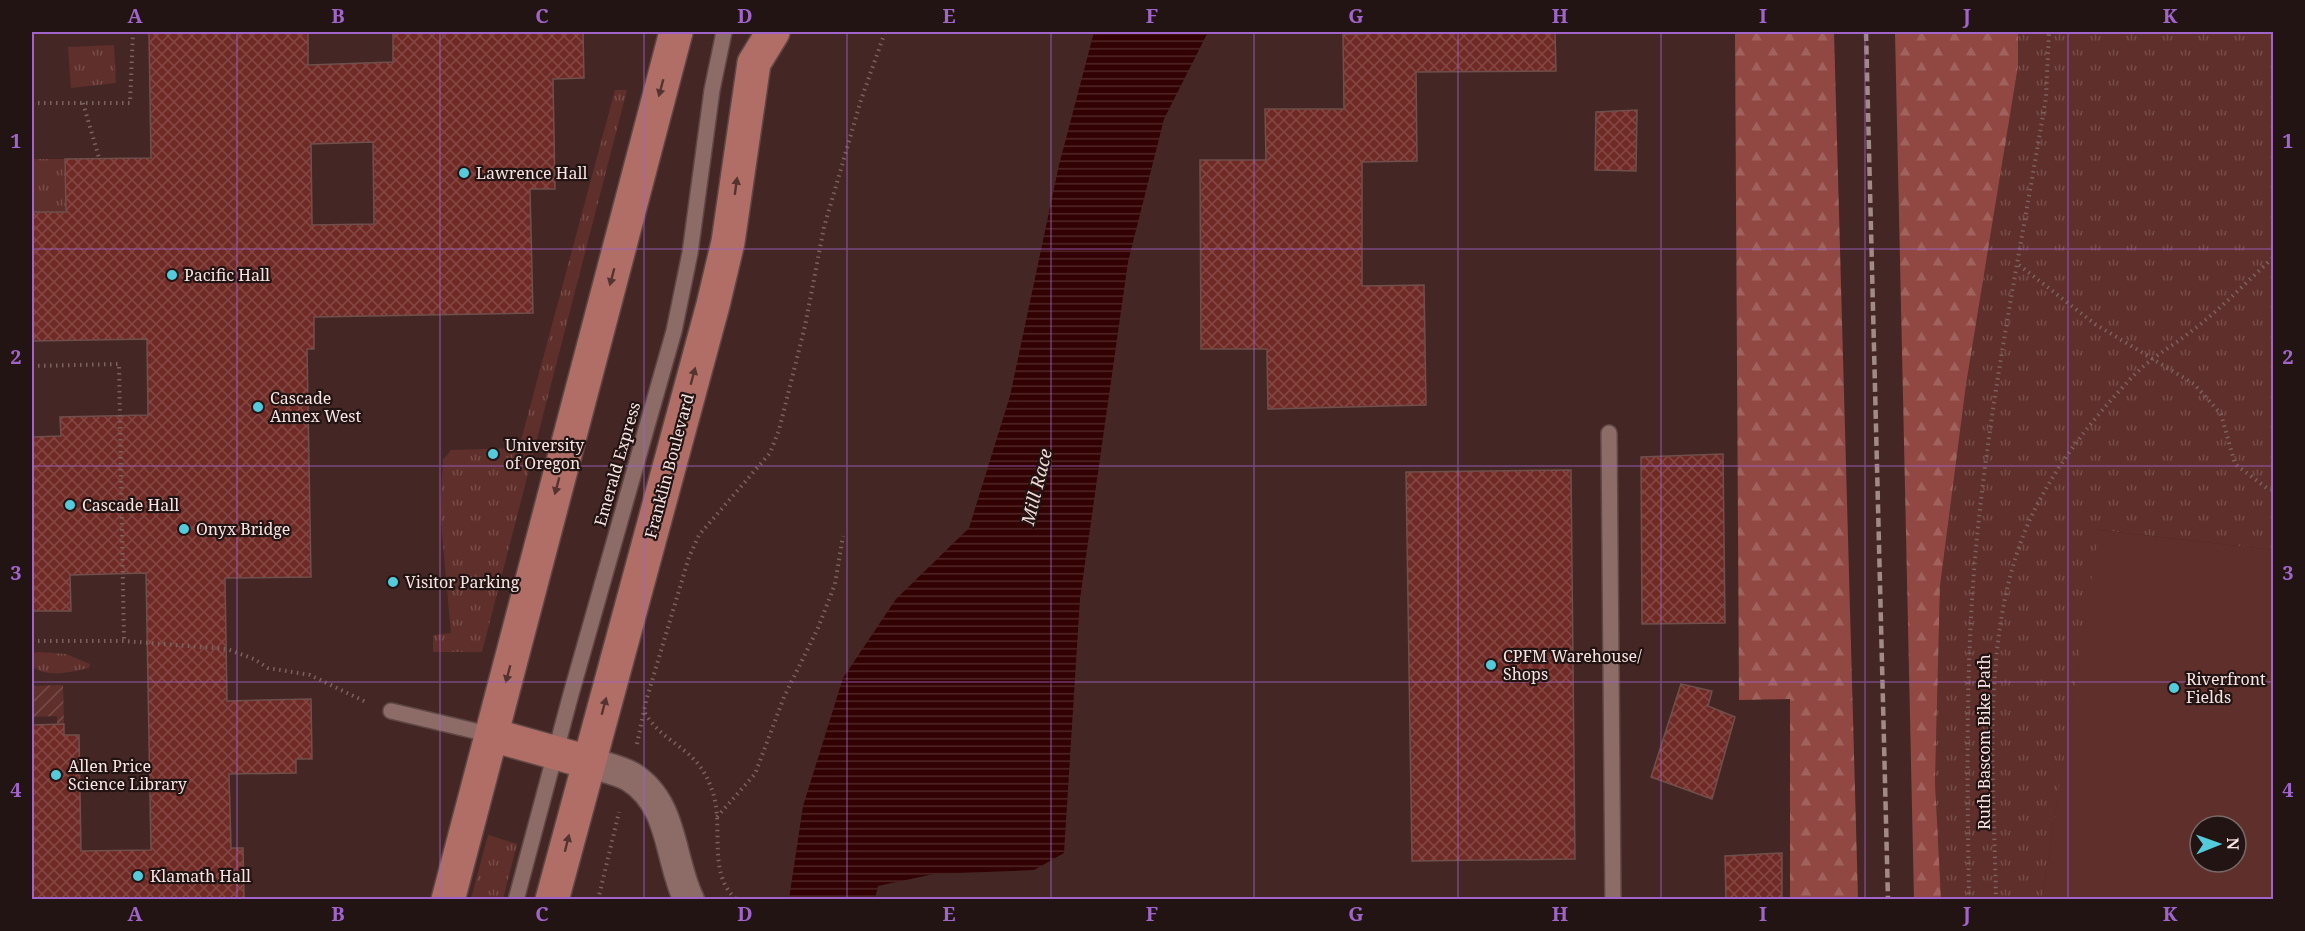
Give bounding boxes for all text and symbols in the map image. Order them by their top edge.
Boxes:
text: A [127,2,143,29]
text: B [331,2,345,29]
text: C [535,2,549,29]
text: D [737,2,753,29]
text: E [942,2,956,29]
text: F [1146,2,1158,29]
text: G [1348,2,1364,29]
text: H [1552,2,1568,29]
text: I [1759,2,1767,29]
text: J [1962,2,1971,29]
text: K [2163,2,2178,29]
one-way arrow [656,79,665,97]
text: 1 [10,127,22,154]
text: 1 [2282,127,2294,154]
place label: Lawrence Hall [476,162,587,184]
marker: Lawrence Hall [457,166,471,180]
one-way arrow [731,176,740,195]
place label: Pacific Hall [184,264,270,286]
marker: Pacific Hall [165,268,179,282]
one-way arrow [606,268,616,286]
text: 2 [10,343,22,370]
text: 2 [2282,343,2294,370]
one-way arrow [689,367,699,385]
place label: Cascade Annex West [270,387,361,427]
street label: Franklin Boulevard [639,391,699,541]
street label: Emerald Express [589,399,645,529]
marker: Cascade Annex West [251,400,265,414]
place label: University of Oregon [505,434,585,474]
water label: Mill Race [1015,446,1057,528]
marker: University of Oregon [486,447,500,461]
one-way arrow [552,477,562,495]
place label: Cascade Hall [82,494,179,516]
marker: Cascade Hall [63,498,77,512]
place label: Onyx Bridge [196,518,290,540]
marker: Onyx Bridge [177,522,191,536]
text: 3 [10,559,22,586]
text: 3 [2282,559,2294,586]
place label: Visitor Parking [405,571,520,593]
marker: Visitor Parking [386,575,400,589]
place label: CPFM Warehouse/ Shops [1503,645,1642,685]
street label: Ruth Bascom Bike Path [1973,654,1995,830]
marker: CPFM Warehouse/ Shops [1484,658,1498,672]
one-way arrow [503,666,512,684]
place label: Riverfront Fields [2186,668,2266,708]
marker: Riverfront Fields [2167,681,2181,695]
one-way arrow [599,697,609,715]
place label: Allen Price Science Library [68,755,188,795]
marker: Allen Price Science Library [49,768,63,782]
text: 4 [10,776,22,803]
text: 4 [2282,776,2294,803]
north arrow [2188,814,2248,874]
one-way arrow [563,834,572,852]
text: N [2222,837,2244,851]
place label: Klamath Hall [150,865,251,887]
marker: Klamath Hall [131,869,145,883]
text: A [127,900,143,927]
text: B [331,900,345,927]
text: C [535,900,549,927]
text: D [737,900,753,927]
text: E [942,900,956,927]
text: F [1146,900,1158,927]
text: G [1348,900,1364,927]
text: H [1552,900,1568,927]
text: I [1759,900,1767,927]
text: J [1962,900,1971,927]
text: K [2163,900,2178,927]

